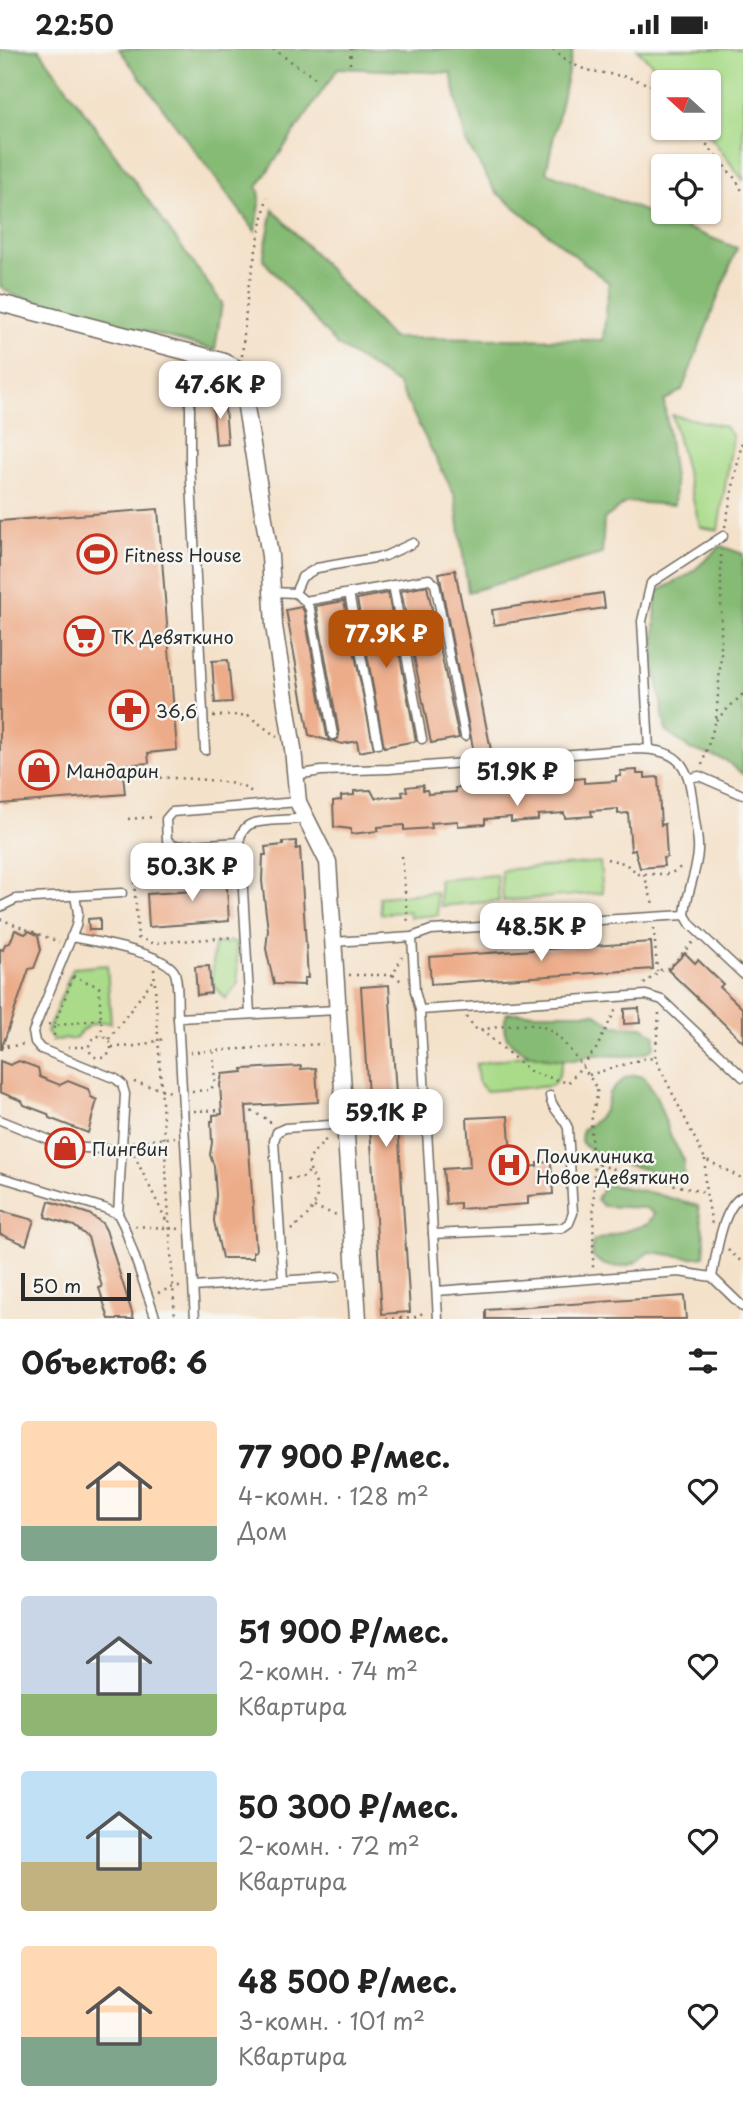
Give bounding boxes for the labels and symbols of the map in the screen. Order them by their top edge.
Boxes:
north arrow [651,70,721,140]
pin: 47.6K ₽ [155,361,285,421]
sports icon: Fitness House [76,533,118,575]
place label: Fitness House [124,541,242,568]
pin: 77.9K ₽ [321,611,451,670]
supermarket icon: ТК Девяткино [63,615,105,657]
place label: ТК Девяткино [111,623,234,650]
pharmacy icon: 36,6 [108,689,150,731]
place label: 36,6 [156,697,197,724]
shop icon: Мандарин [18,749,60,791]
pin: 51.9K ₽ [452,749,582,808]
place label: Мандарин [66,757,159,784]
pin: 50.3K ₽ [127,843,257,903]
pin: 48.5K ₽ [476,904,606,963]
pin: 59.1K ₽ [321,1089,451,1149]
shop icon: Пингвин [44,1127,86,1169]
place label: Пингвин [92,1135,168,1162]
place label: Поликлиника Новое Девяткино [536,1142,690,1190]
hospital icon: Поликлиника Новое Девяткино [488,1144,530,1186]
scale bar [21,1270,131,1302]

